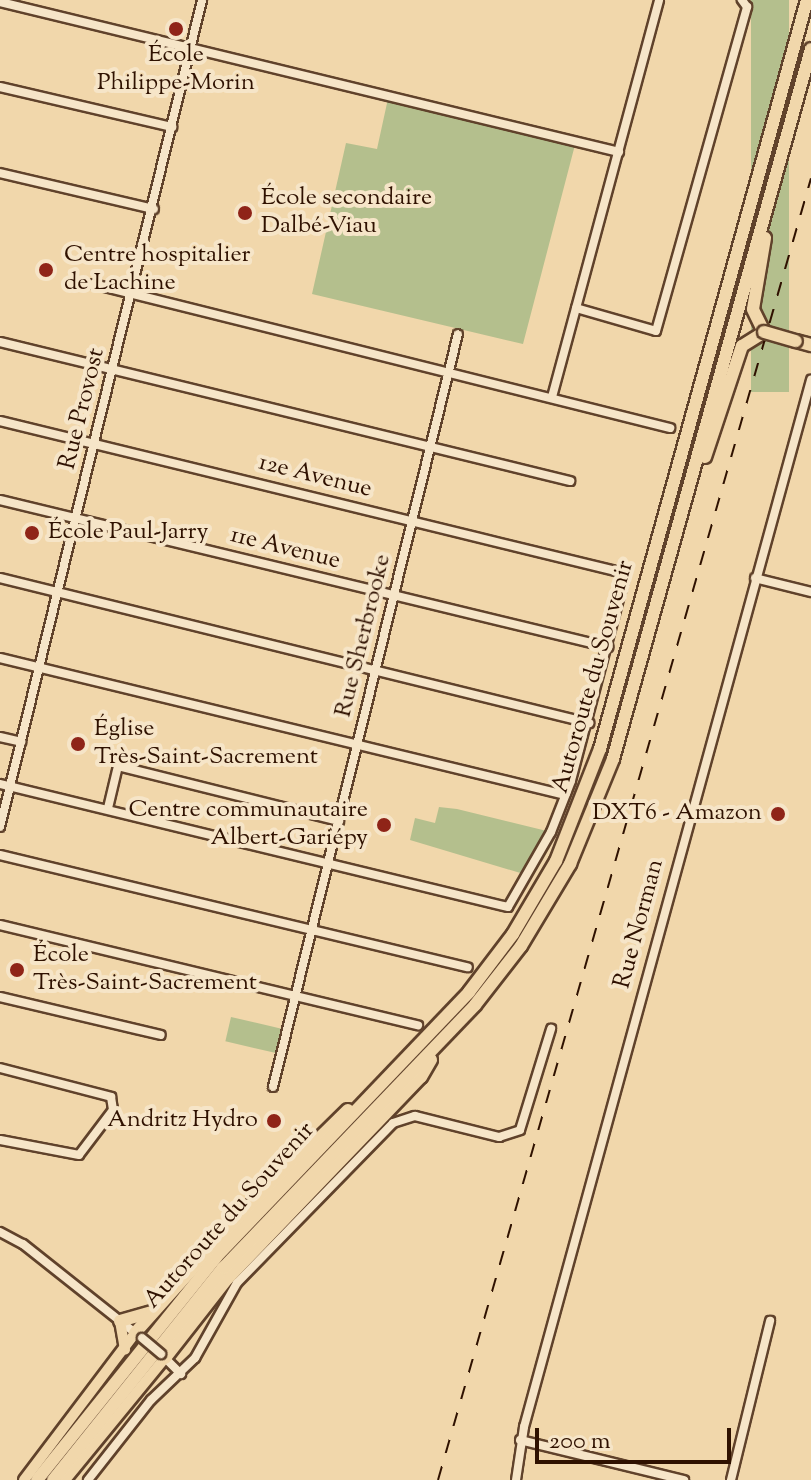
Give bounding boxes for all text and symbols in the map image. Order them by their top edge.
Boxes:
marker: École Philippe-Morin [167,20,185,38]
place label: École Philippe-Morin [97,42,255,98]
place label: École secondaire Dalbé-Viau [261,185,432,241]
marker: École secondaire Dalbé-Viau [236,204,254,222]
place label: Centre hospitalier de Lachine [64,242,251,298]
marker: Centre hospitalier de Lachine [35,259,57,281]
street label: Rue Provost [54,345,112,473]
street label: 12e Avenue [255,449,375,505]
place label: École Paul-Jarry [48,519,208,547]
street label: 11e Avenue [227,521,343,577]
marker: École Paul-Jarry [23,524,41,542]
street label: Rue Sherbrooke [330,552,398,720]
street label: Autoroute du Souvenir [547,557,641,797]
place label: Église Très-Saint-Sacrement [94,716,318,772]
marker: Église Très-Saint-Sacrement [69,735,87,753]
place label: Centre communautaire Albert-Gariépy [129,797,368,853]
place label: DXT6 - Amazon [592,800,762,828]
marker: DXT6 - Amazon [769,805,787,823]
marker: Centre communautaire Albert-Gariépy [375,816,393,834]
street label: Rue Norman [609,856,671,992]
place label: École Très-Saint-Sacrement [33,942,257,998]
marker: École Très-Saint-Sacrement [8,961,26,979]
place label: Andritz Hydro [107,1107,258,1135]
marker: Andritz Hydro [265,1112,283,1130]
street label: Autoroute du Souvenir [139,1117,321,1315]
scale bar [539,1412,735,1462]
text: 200 m [549,1425,611,1459]

